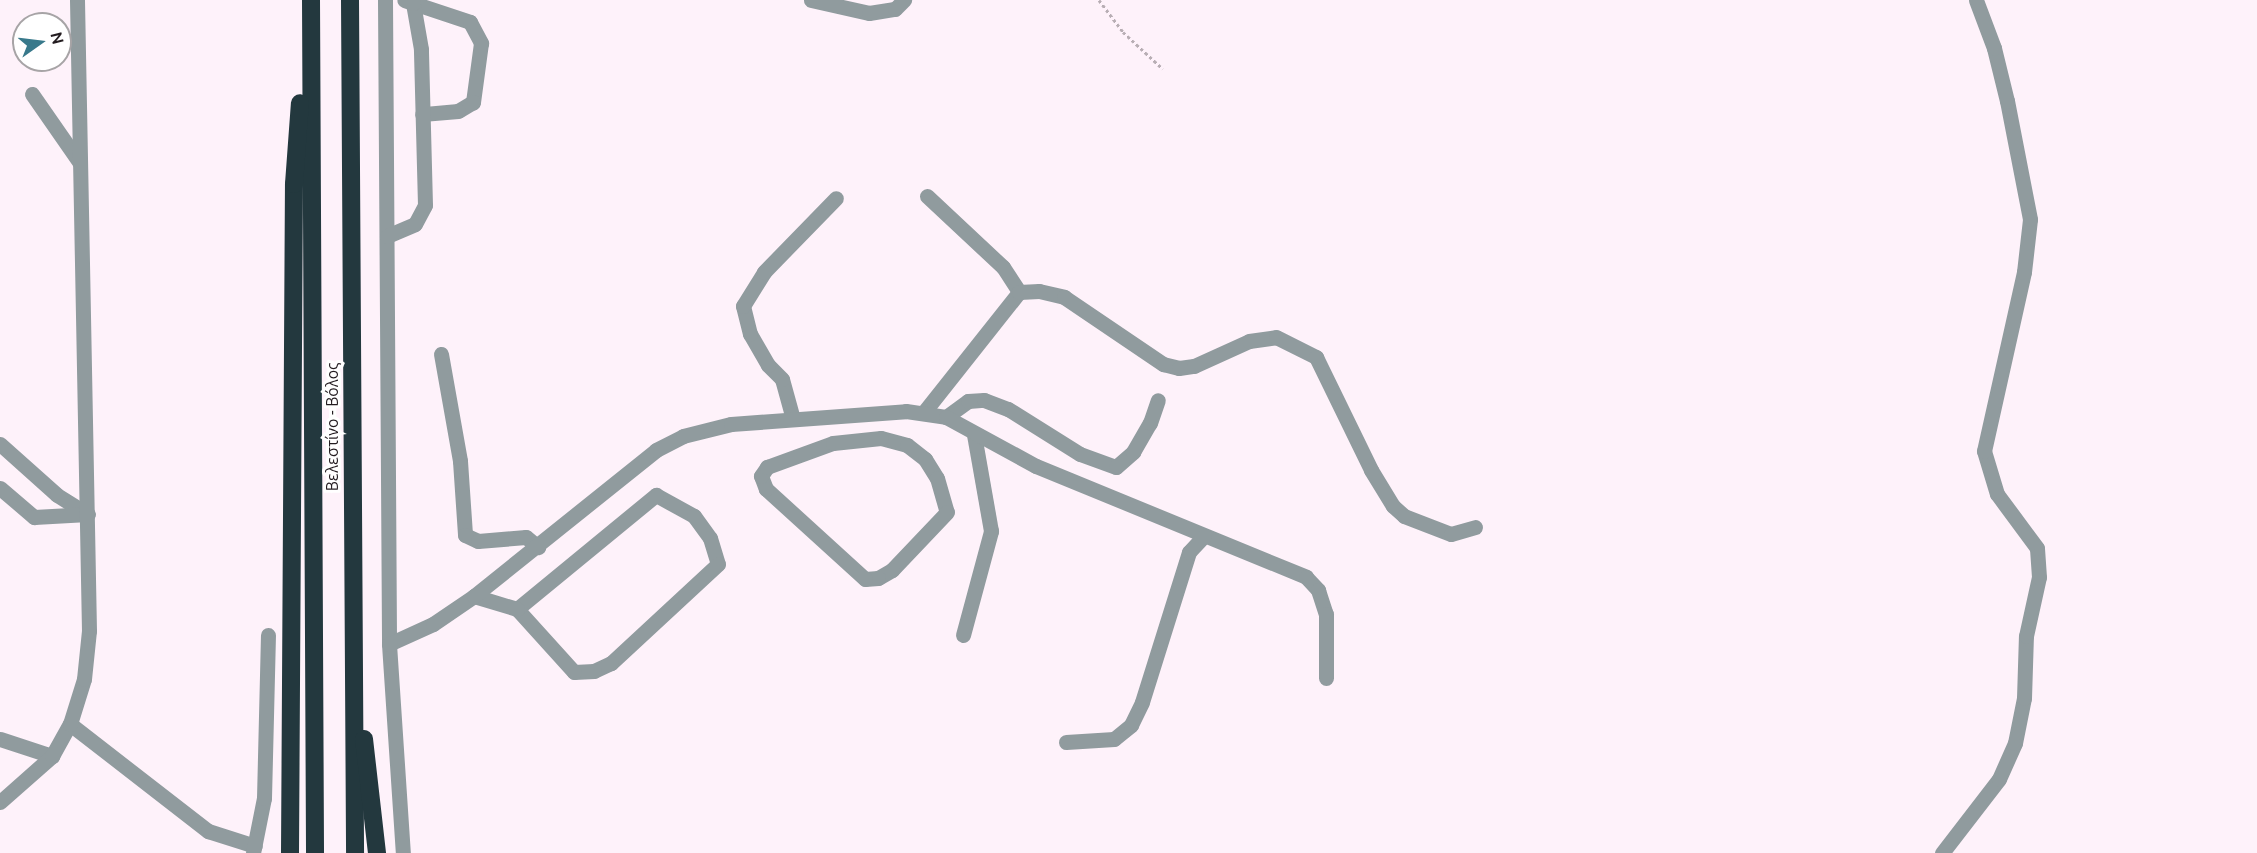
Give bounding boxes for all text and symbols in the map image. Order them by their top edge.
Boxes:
north arrow [12,12,72,72]
text: N [47,30,68,46]
street label: Βελεστίνο - Βόλος [322,363,342,491]

